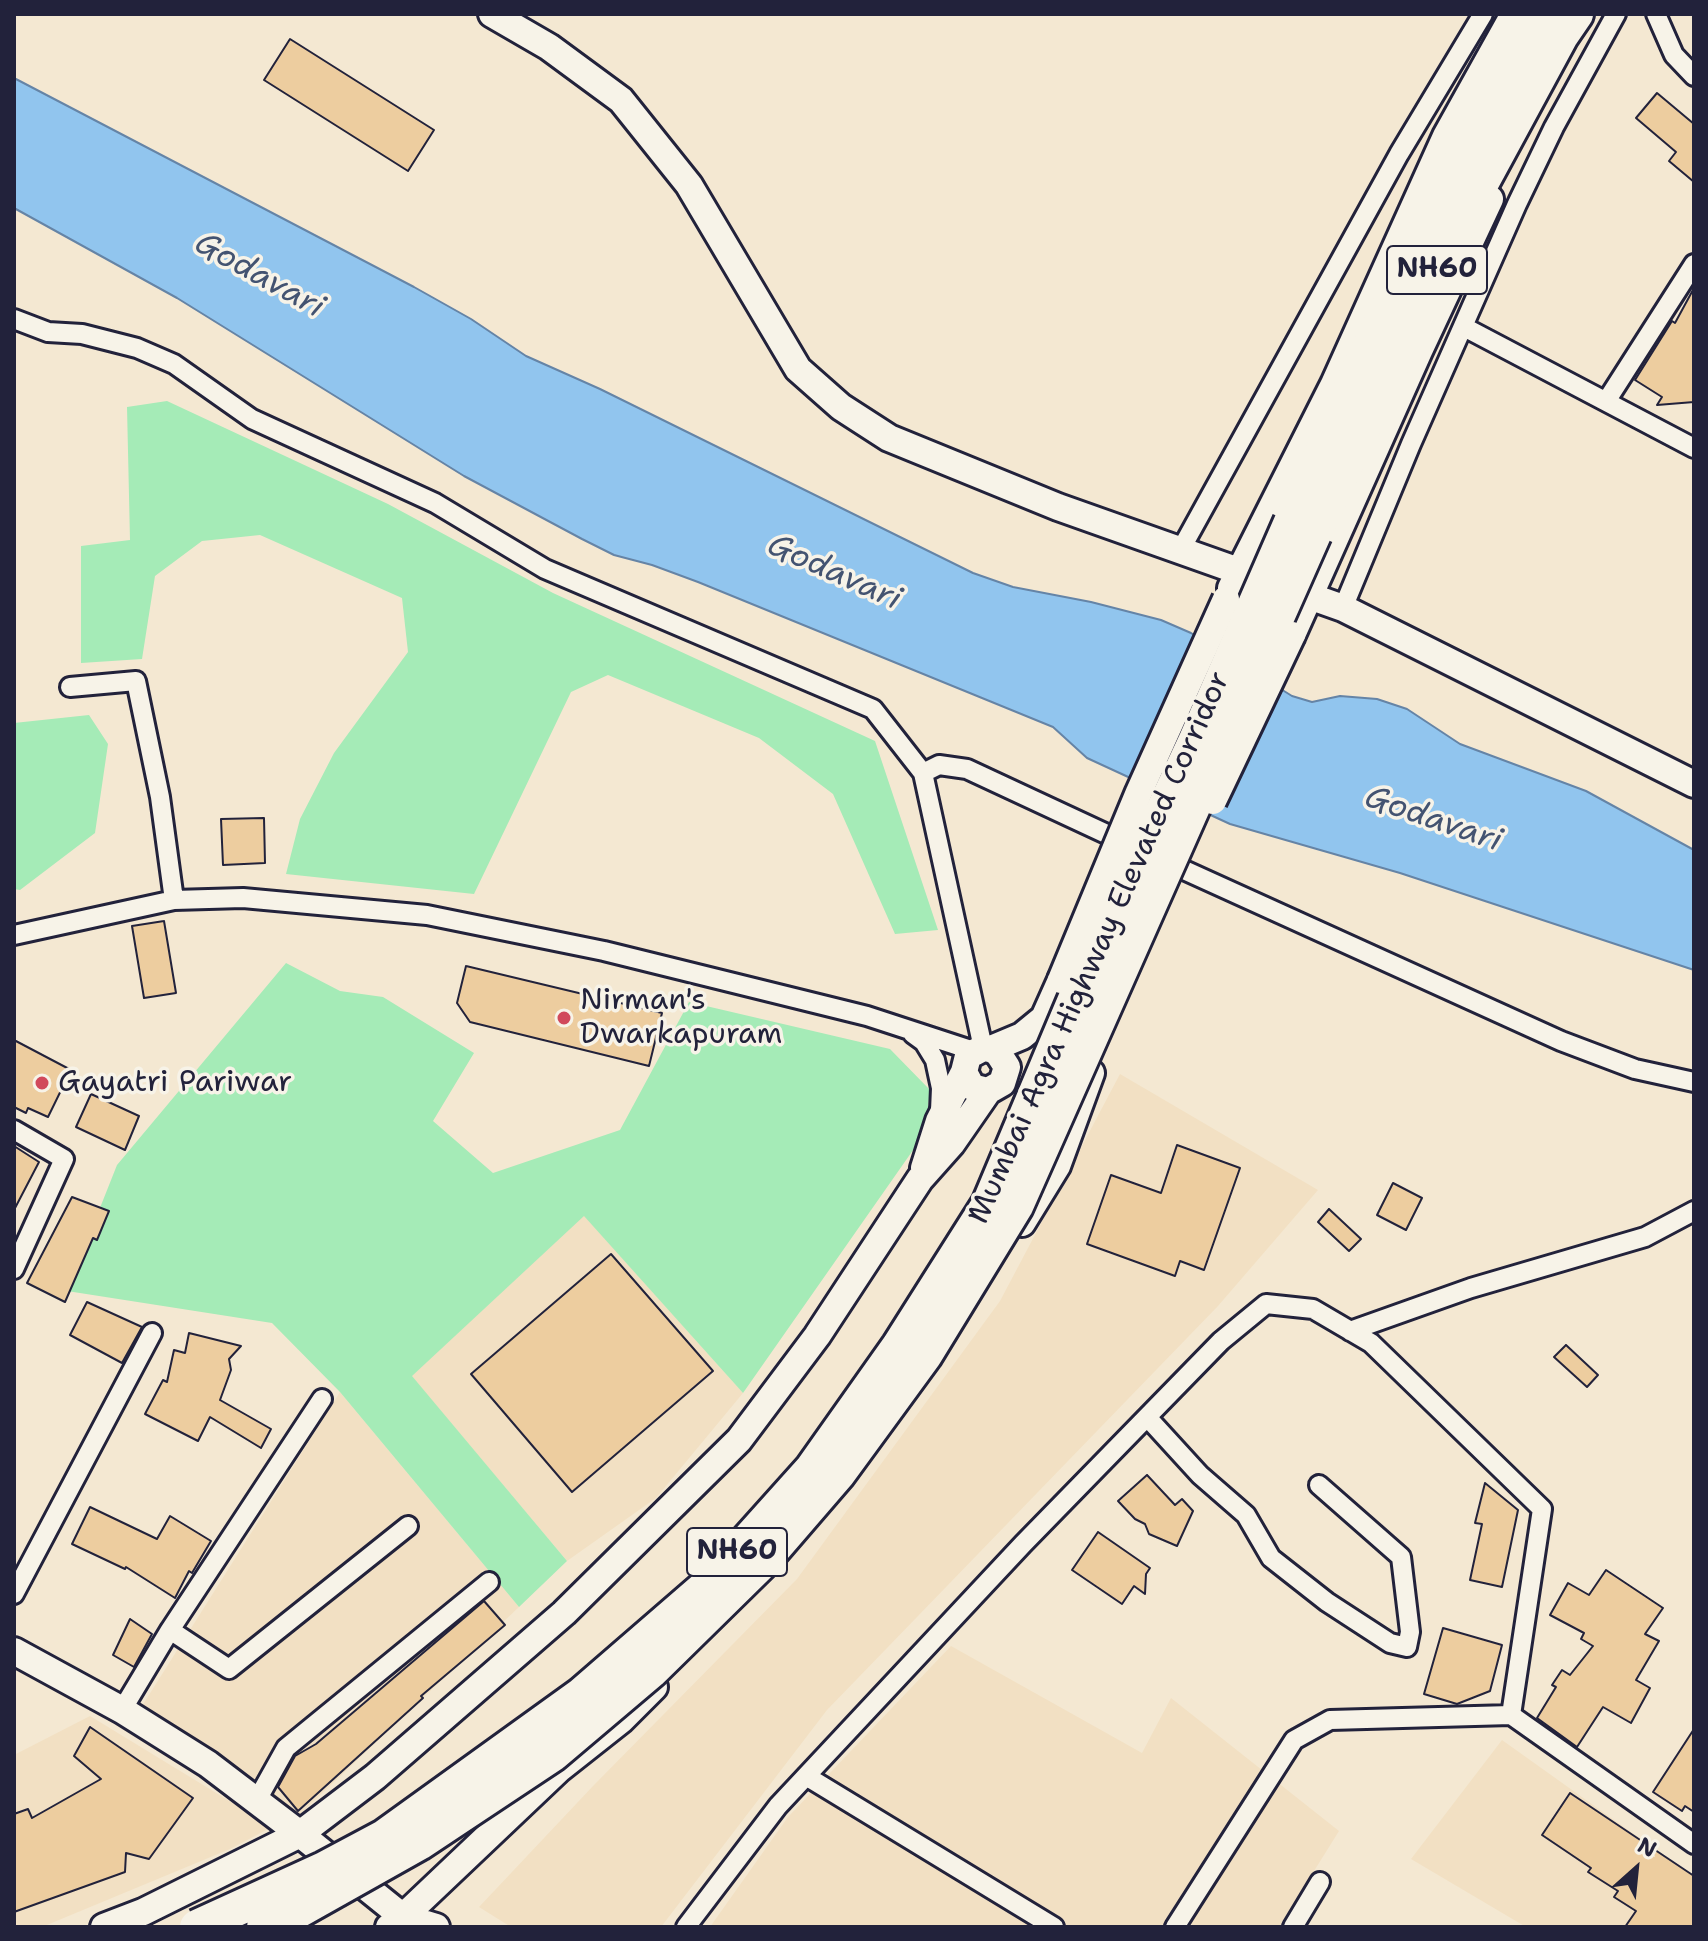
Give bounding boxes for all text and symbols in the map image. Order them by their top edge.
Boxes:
water label: Godavari [187,225,331,327]
road number: NH60 [1387,246,1487,294]
water label: Godavari [761,527,907,619]
street label: Mumbai Agra Highway Elevated Corridor [961,666,1239,1230]
water label: Godavari [1359,779,1507,861]
place label: Nirman's Dwarkapuram [580,983,782,1054]
marker: Nirman's Dwarkapuram [555,1009,573,1027]
place label: Gayatri Pariwar [58,1065,292,1101]
marker: Gayatri Pariwar [33,1074,51,1092]
road number: NH60 [687,1528,787,1576]
north arrow [1596,1829,1676,1909]
text: N [1633,1830,1661,1864]

